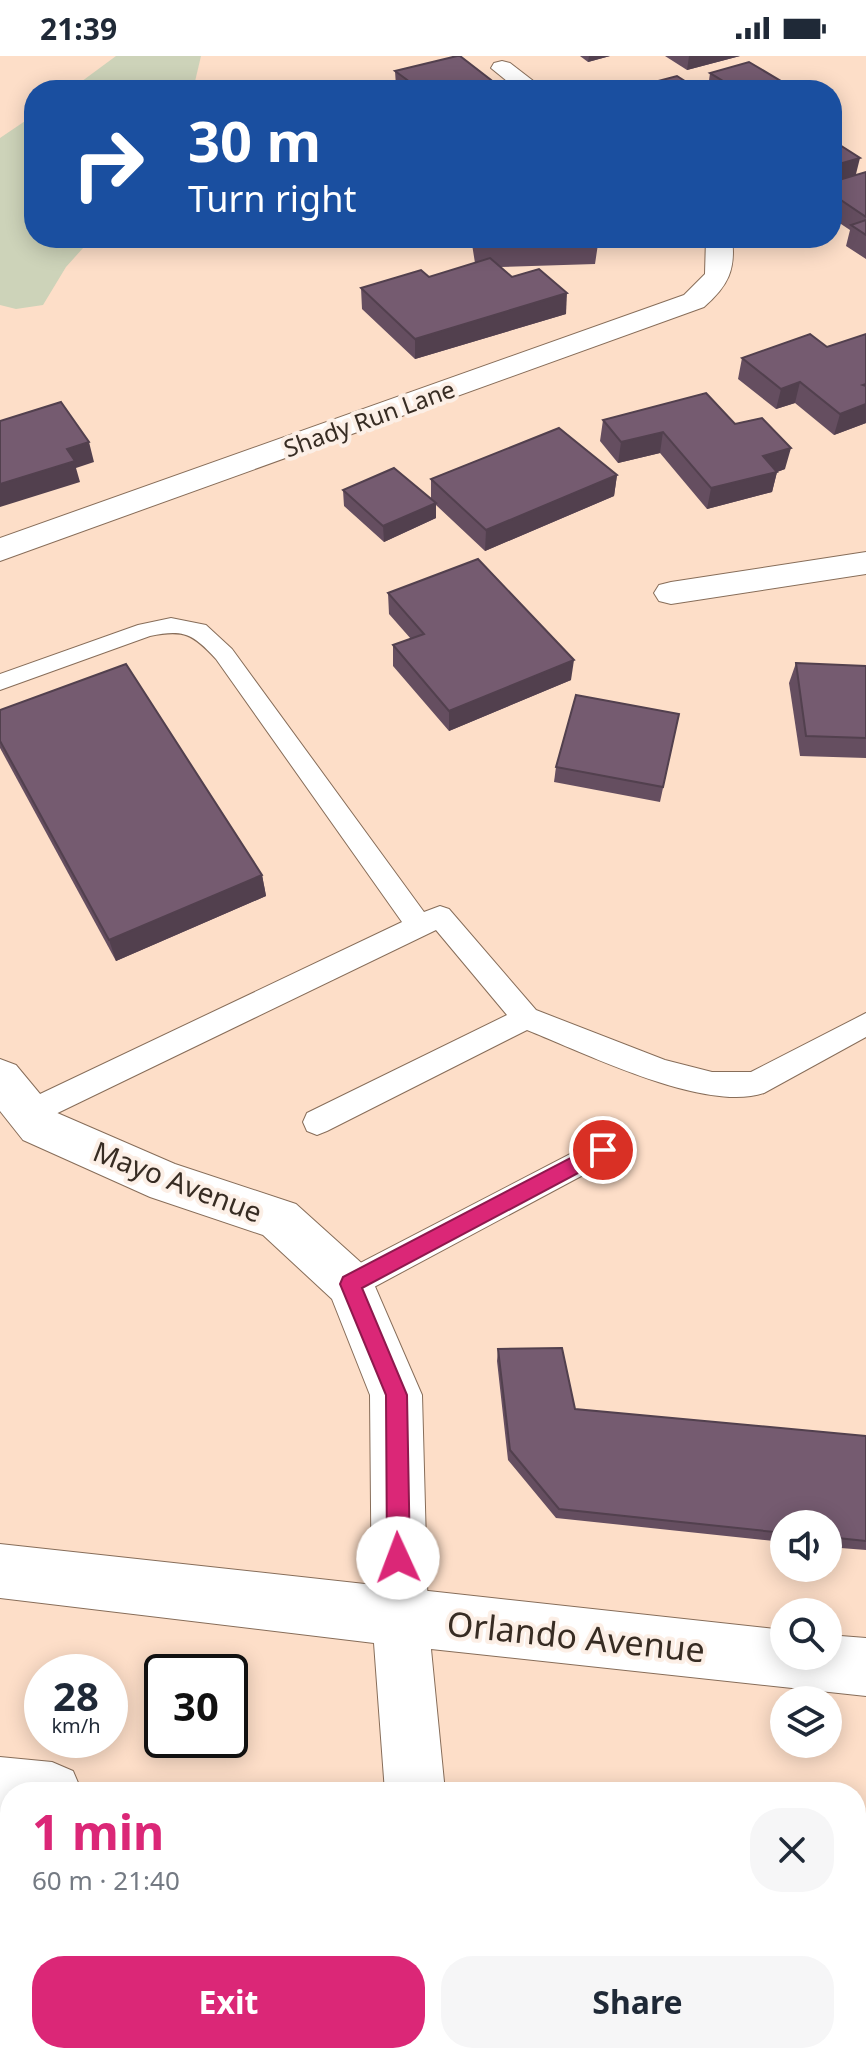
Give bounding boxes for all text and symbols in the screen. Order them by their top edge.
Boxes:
text: 21:39 [40,8,117,49]
text: 30 m [188,102,321,178]
icon: right [56,112,160,216]
text: Turn right [188,174,356,223]
street label: Shady Run Lane [279,372,459,464]
pin [569,1116,637,1184]
icon: arrive [581,1128,625,1172]
street label: Mayo Avenue [88,1131,268,1231]
map controls [770,1510,842,1758]
button: sound [770,1510,842,1582]
position arrow [356,1516,440,1600]
button: search [770,1598,842,1670]
street label: Orlando Avenue [445,1600,707,1672]
speed limit sign: 30 [144,1654,248,1758]
text: 28 [53,1668,99,1723]
button: layers [770,1686,842,1758]
text: km/h [51,1712,101,1739]
text: 1 min [32,1799,164,1864]
button: close [750,1808,834,1892]
text: 60 m · 21:40 [32,1862,180,1898]
button: Exit [32,1956,425,2048]
button: Share [441,1956,834,2048]

